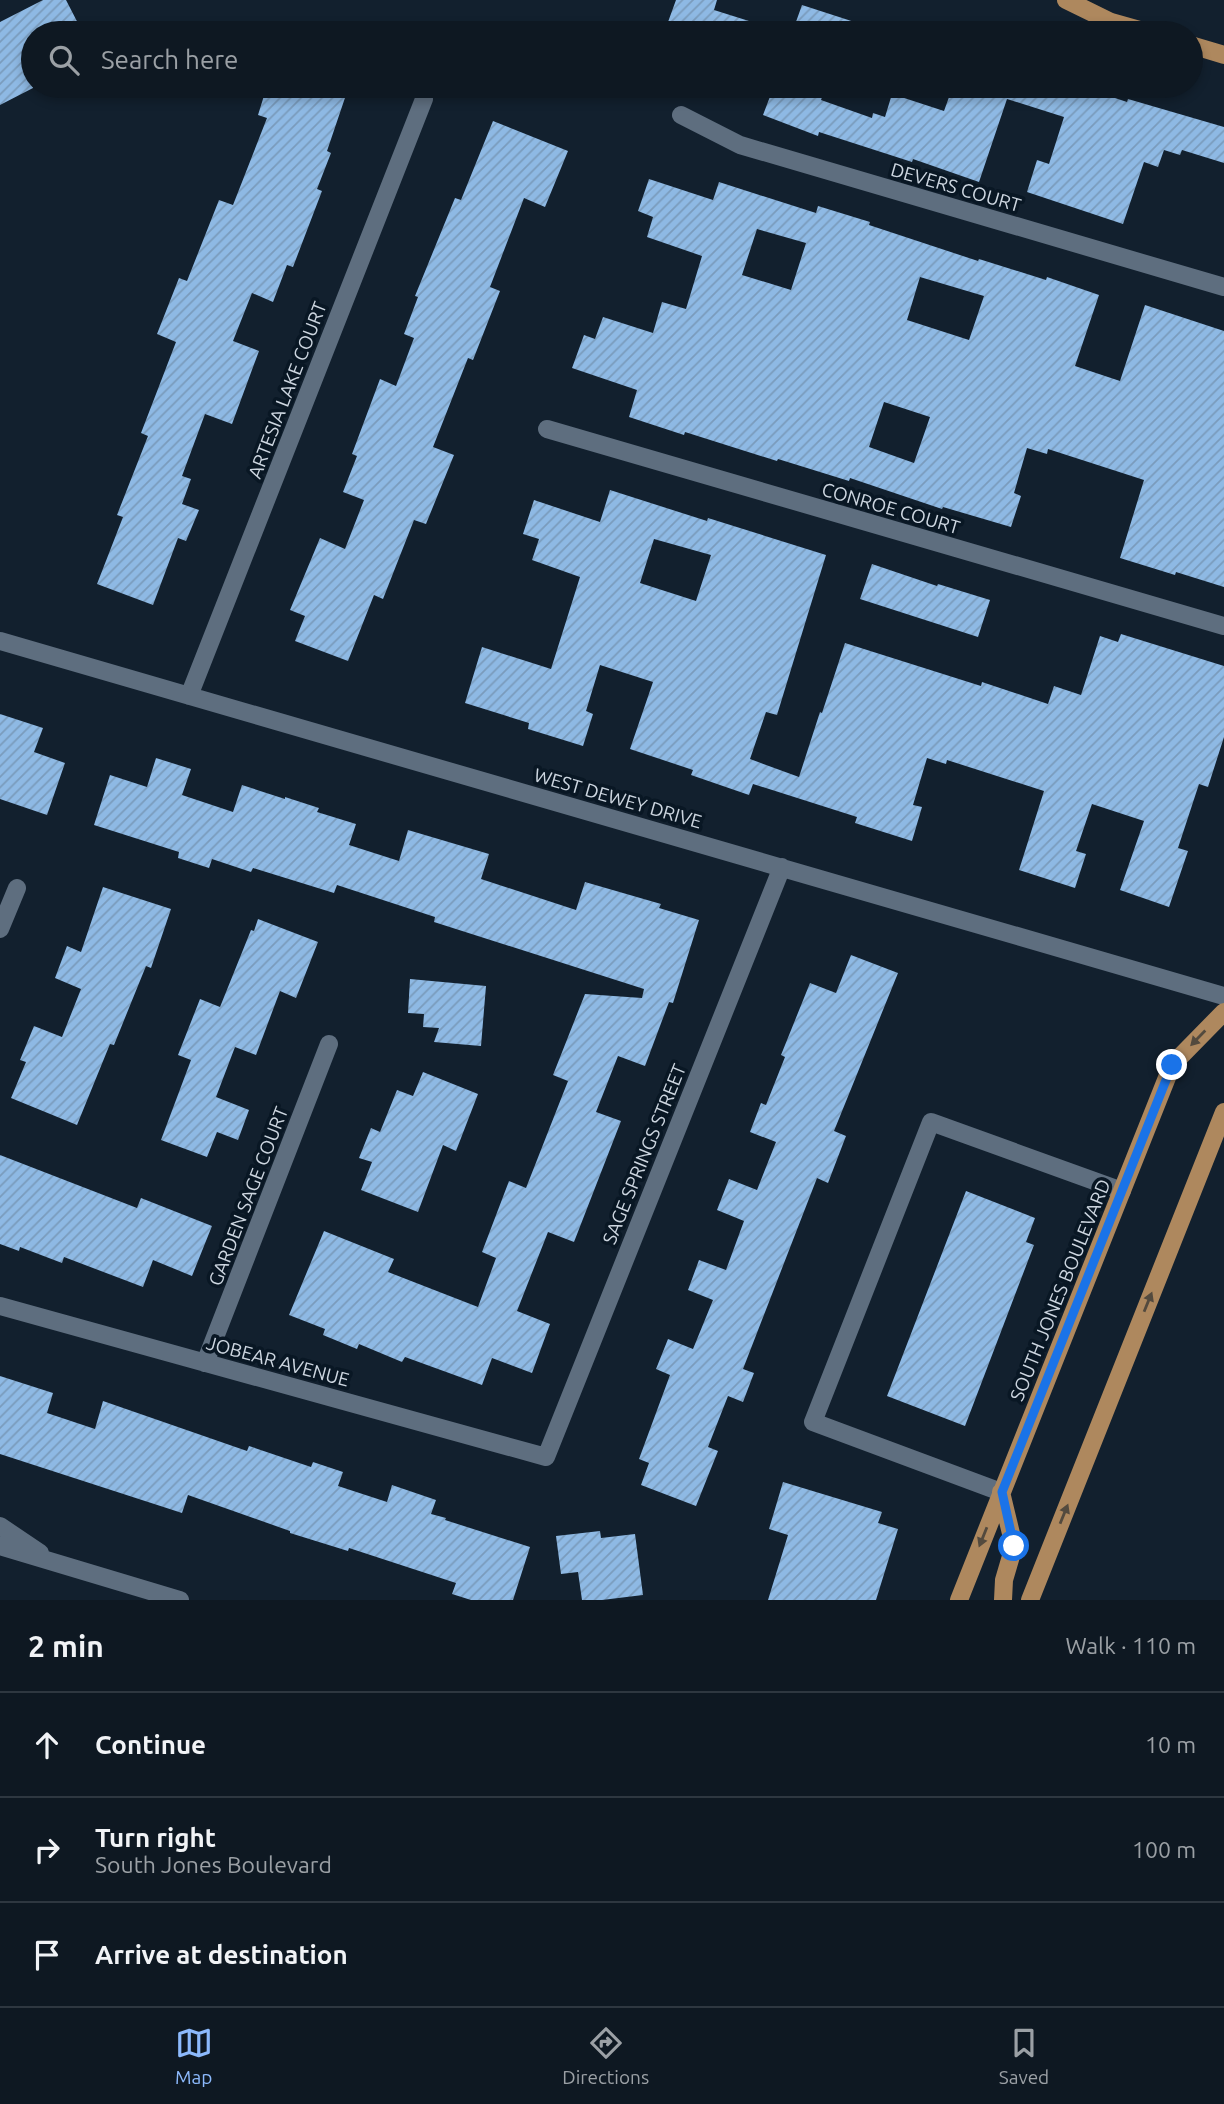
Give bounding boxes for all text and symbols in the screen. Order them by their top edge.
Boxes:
search box [21,21,1203,98]
icon: search [45,41,83,79]
text: Search here [101,45,238,74]
street label: DEVERS COURT [888,158,1024,216]
street label: ARTESIA LAKE COURT [243,298,331,482]
street label: CONROE COURT [819,478,963,538]
street label: WEST DEWEY DRIVE [532,764,704,832]
one-way arrow [1191,1029,1207,1046]
route end [1156,1049,1187,1080]
street label: SAGE SPRINGS STREET [598,1060,690,1247]
street label: GARDEN SAGE COURT [204,1103,292,1289]
street label: SOUTH JONES BOULEVARD [1005,1176,1115,1404]
one-way arrow [1143,1292,1154,1313]
street label: JOBEAR AVENUE [204,1331,352,1391]
one-way arrow [1059,1503,1070,1524]
one-way arrow [978,1527,989,1548]
route start [998,1530,1029,1561]
text: 2 min [28,1629,104,1663]
text: Walk · 110 m [1065,1633,1196,1658]
icon: ahead [28,1726,66,1764]
text: Continue [95,1730,206,1759]
text: 10 m [1145,1732,1196,1757]
text: Turn right [95,1823,216,1852]
icon: right [28,1831,66,1869]
text: 100 m [1132,1837,1196,1862]
text: South Jones Boulevard [95,1852,332,1877]
icon: arrive [28,1936,66,1974]
text: Arrive at destination [95,1940,348,1969]
tab: Map [175,2024,213,2088]
tab: Directions [562,2024,649,2088]
tab: Saved [999,2024,1049,2088]

